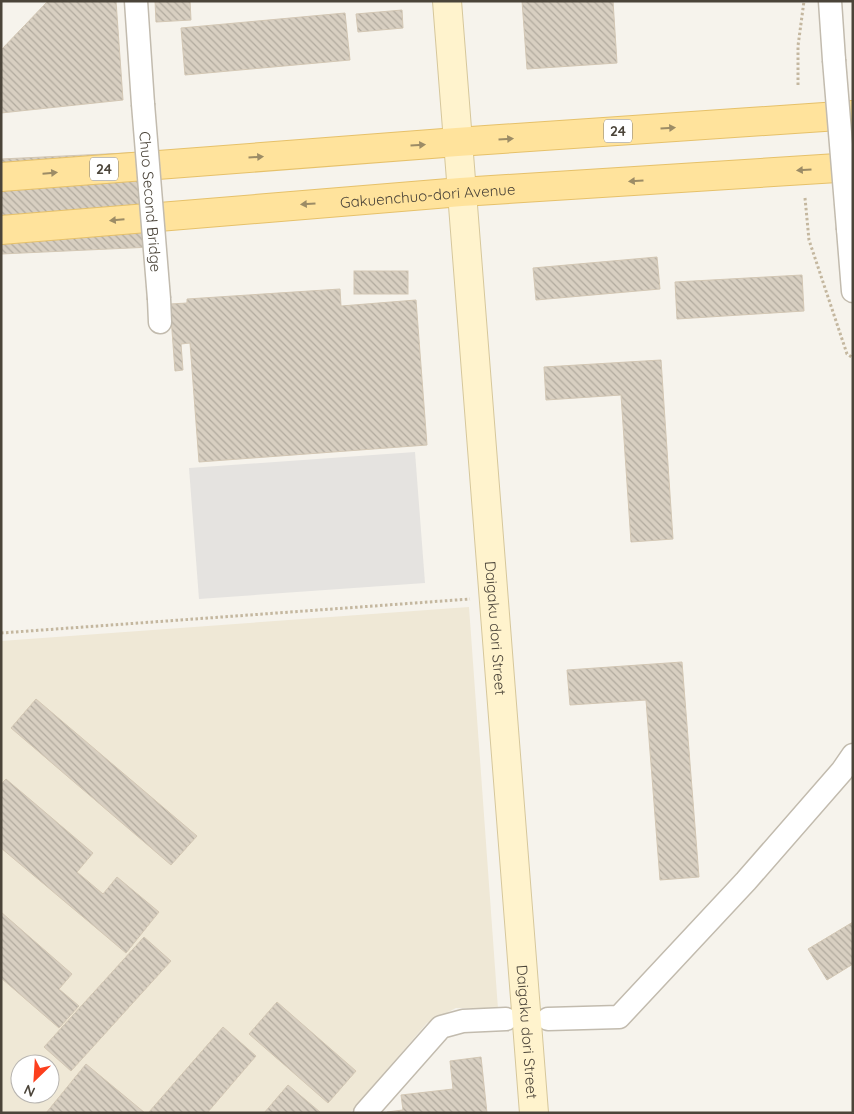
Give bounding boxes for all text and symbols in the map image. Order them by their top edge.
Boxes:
road number: 24 [604,120,632,142]
one-way arrow [660,124,676,132]
street label: Chuo Second Bridge [136,131,166,273]
one-way arrow [498,135,514,143]
one-way arrow [410,141,426,149]
one-way arrow [248,153,264,161]
road number: 24 [90,157,118,180]
one-way arrow [796,167,812,175]
one-way arrow [42,169,58,177]
one-way arrow [628,178,644,186]
street label: Gakuenchuo-dori Avenue [339,179,516,211]
one-way arrow [300,201,316,209]
one-way arrow [109,216,125,224]
street label: Daigaku dori Street [481,560,511,696]
street label: Daigaku dori Street [513,964,542,1100]
north arrow [10,1054,60,1104]
text: N [21,1080,38,1101]

